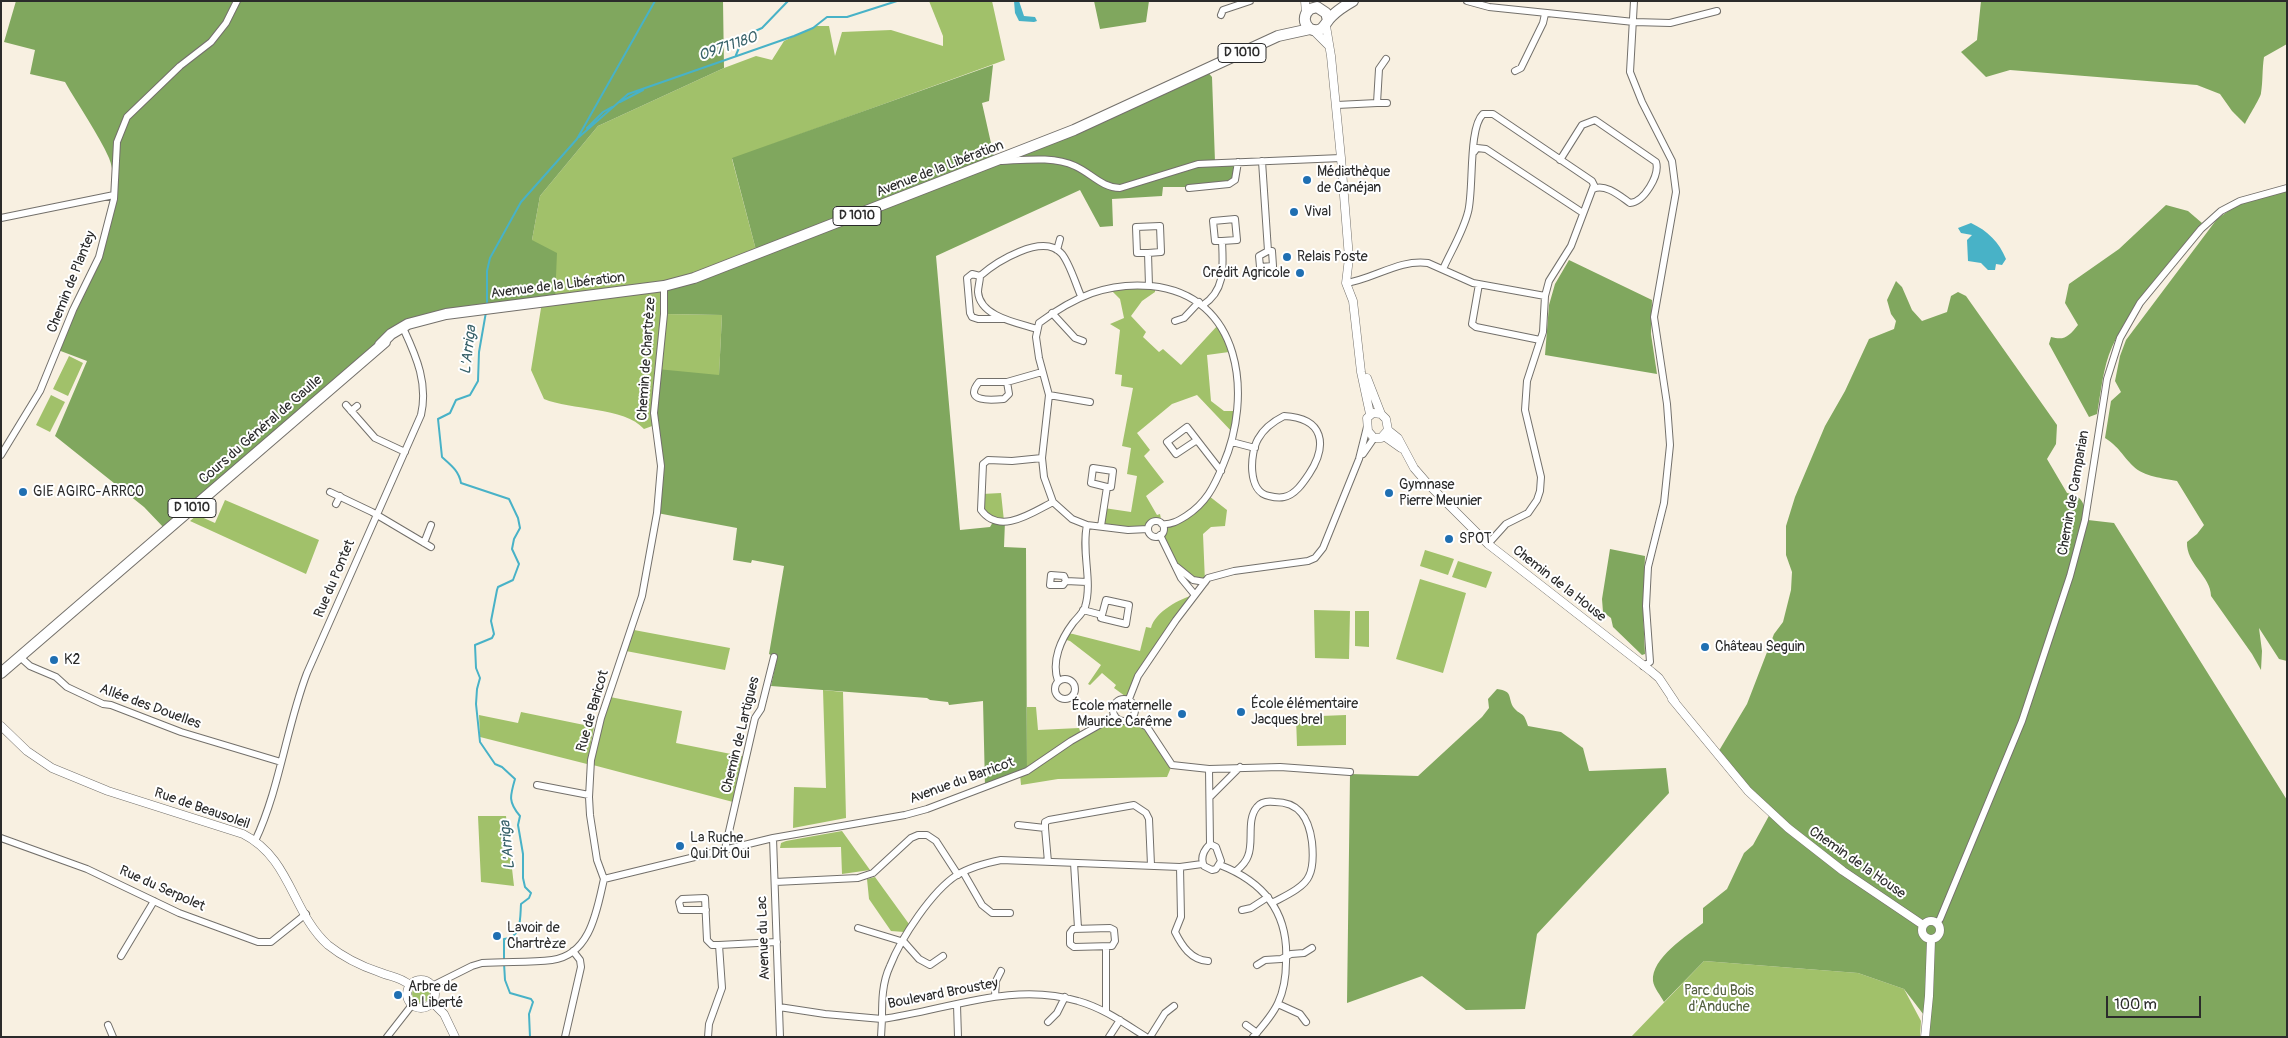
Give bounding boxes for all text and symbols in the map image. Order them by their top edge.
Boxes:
water label: O9711180 [696,29,760,65]
road number: D 1010 [1218,44,1266,62]
street label: Avenue de la Libération [874,137,1006,201]
place label: Médiathèque de Canéjan [1317,164,1390,196]
marker: Médiathèque de Canéjan [1301,174,1313,186]
place label: Vival [1304,204,1331,220]
marker: Vival [1288,206,1300,218]
road number: D 1010 [833,207,881,226]
street label: Chemin de Plantey [44,229,100,335]
place label: Relais Poste [1297,249,1368,265]
marker: Relais Poste [1281,251,1293,263]
place label: Crédit Agricole [1202,265,1290,281]
marker: Crédit Agricole [1294,267,1306,279]
street label: Avenue de la Libération [490,269,626,303]
street label: Chemin de Chartrèze [634,297,660,421]
water label: L'Arriga [457,325,481,375]
street label: Cours du Général de Gaulle [196,372,326,488]
street label: Chemin de Camparian [2055,429,2093,557]
place label: Gymnase Pierre Meunier [1399,477,1482,510]
place label: GIE AGIRC-ARRCO [33,484,144,500]
marker: GIE AGIRC-ARRCO [17,486,29,498]
marker: Gymnase Pierre Meunier [1383,487,1395,499]
road number: D 1010 [168,498,216,518]
place label: SPOT [1459,531,1492,547]
marker: SPOT [1443,533,1455,545]
street label: Rue du Pontet [311,537,359,621]
street label: Chemin de la House [1509,542,1609,626]
place label: Château Seguin [1715,639,1805,655]
marker: Château Seguin [1699,641,1711,653]
place label: K2 [64,652,80,668]
marker: K2 [48,654,60,666]
street label: Rue de Baricot [573,668,613,754]
street label: Chemin de Lartigues [718,675,764,795]
street label: Allée des Douelles [97,681,203,733]
place label: École élémentaire Jacques brel [1251,696,1358,729]
place label: École maternelle Maurice Carême [1072,698,1172,730]
marker: École élémentaire Jacques brel [1235,706,1247,718]
marker: École maternelle Maurice Carême [1176,708,1188,720]
street label: Avenue du Barricot [907,754,1017,808]
street label: Rue de Beausoleil [152,785,252,833]
water label: L'Arriga [496,820,520,870]
street label: Chemin de la House [1805,823,1909,903]
place label: La Ruche Qui Dit Oui [690,830,749,862]
marker: La Ruche Qui Dit Oui [674,840,686,852]
street label: Rue du Serpolet [117,863,207,915]
street label: Avenue du Lac [754,895,774,981]
place label: Lavoir de Chartrèze [507,920,566,952]
marker: Lavoir de Chartrèze [491,930,503,942]
street label: Boulevard Broustey [886,975,1000,1013]
place label: Arbre de la Liberté [408,979,463,1012]
park label: Parc du Bois d'Anduche [1684,983,1754,1016]
scale bar [2108,986,2203,1018]
marker: Arbre de la Liberté [392,989,404,1001]
text: 100 m [2114,995,2157,1014]

